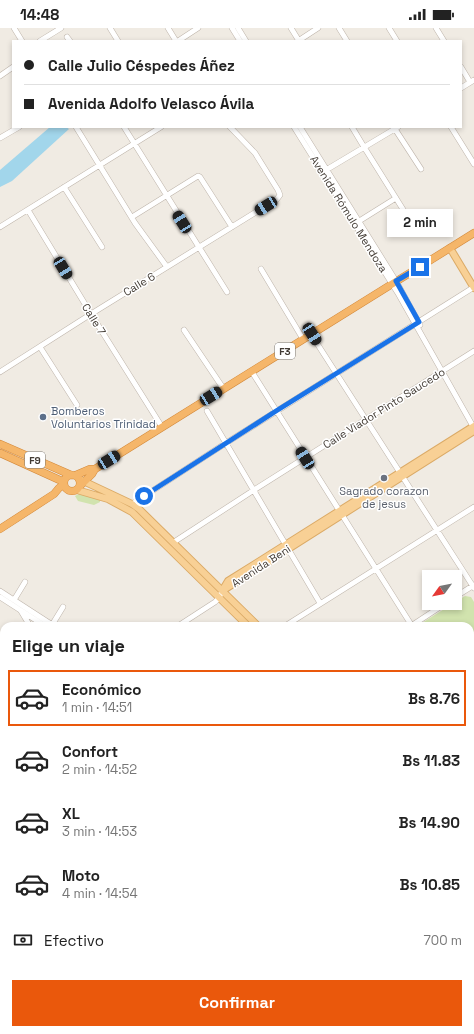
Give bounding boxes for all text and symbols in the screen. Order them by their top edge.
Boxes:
text: 14:48 [20,5,59,24]
text: Calle Julio Céspedes Áñez [48,56,235,75]
text: Avenida Adolfo Velasco Ávila [48,94,254,113]
street label: Avenida Rómulo Mendoza [307,153,391,276]
car [253,195,279,217]
car [171,209,193,235]
callout: 2 min [387,209,453,237]
text: 2 min [403,214,437,231]
car [52,255,74,281]
route end [411,258,429,276]
street label: Calle 6 [120,269,158,299]
street label: Calle 7 [79,301,109,337]
car [300,321,324,347]
road number: F3 [275,343,295,359]
street label: Calle Viador Pinto Saucedo [320,364,448,451]
car [198,385,224,407]
place label: Bomberos Voluntarios Trinidad [51,404,156,431]
marker: Bomberos Voluntarios Trinidad [38,412,48,422]
car [294,445,316,471]
car [96,449,122,471]
road number: F9 [25,452,45,468]
marker: Sagrado corazon de jesus [379,473,389,483]
place label: Sagrado corazon de jesus [339,484,429,511]
route start [135,487,153,505]
street label: Avenida Beni [229,541,294,590]
north arrow [422,570,462,610]
map controls [422,570,462,610]
text: Elige un viaje [12,634,125,657]
icon: car [14,680,50,716]
text: Económico [62,680,141,699]
text: Bs 8.76 [408,689,460,708]
text: 1 min · 14:51 [62,699,132,716]
icon: car [14,742,50,778]
text: Confort [62,742,118,761]
text: Bs 11.83 [402,751,460,770]
text: 2 min · 14:52 [62,761,137,778]
icon: car [14,804,50,840]
text: XL [62,804,80,823]
text: Bs 14.90 [399,813,460,832]
text: 3 min · 14:53 [62,823,137,840]
icon: car [14,866,50,902]
text: Moto [62,866,100,885]
text: Bs 10.85 [400,875,460,894]
text: 4 min · 14:54 [62,885,138,902]
icon: cash [12,929,34,951]
text: Efectivo [44,931,104,950]
text: 700 m [424,932,462,949]
button: Confirmar [12,980,462,1026]

